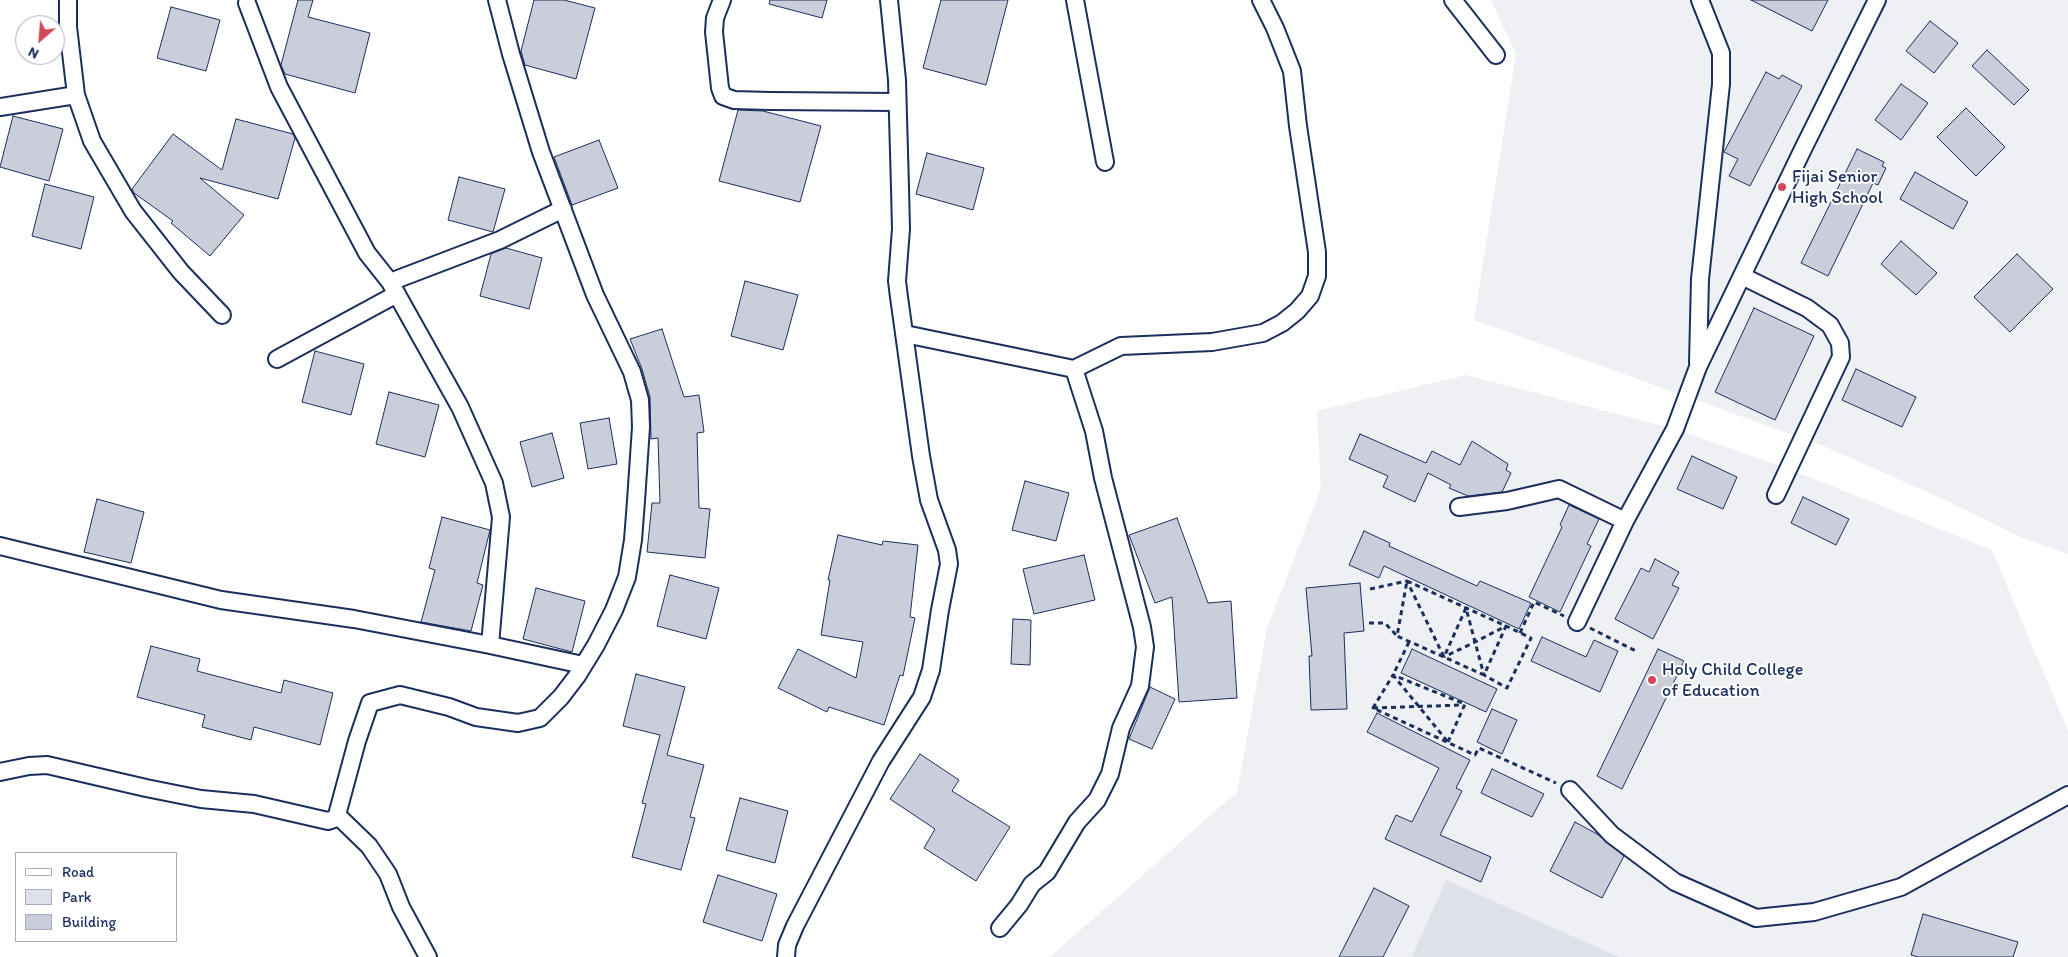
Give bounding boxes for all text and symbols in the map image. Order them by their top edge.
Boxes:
north arrow [15,15,65,65]
text: N [25,43,41,63]
place label: Fijai Senior High School [1792,166,1883,208]
marker: Fijai Senior High School [1776,181,1788,193]
place label: Holy Child College of Education [1662,659,1803,702]
marker: Holy Child College of Education [1646,674,1658,686]
legend [15,852,178,942]
text: Road [62,863,94,881]
text: Park [62,888,92,906]
text: Building [62,913,116,931]

